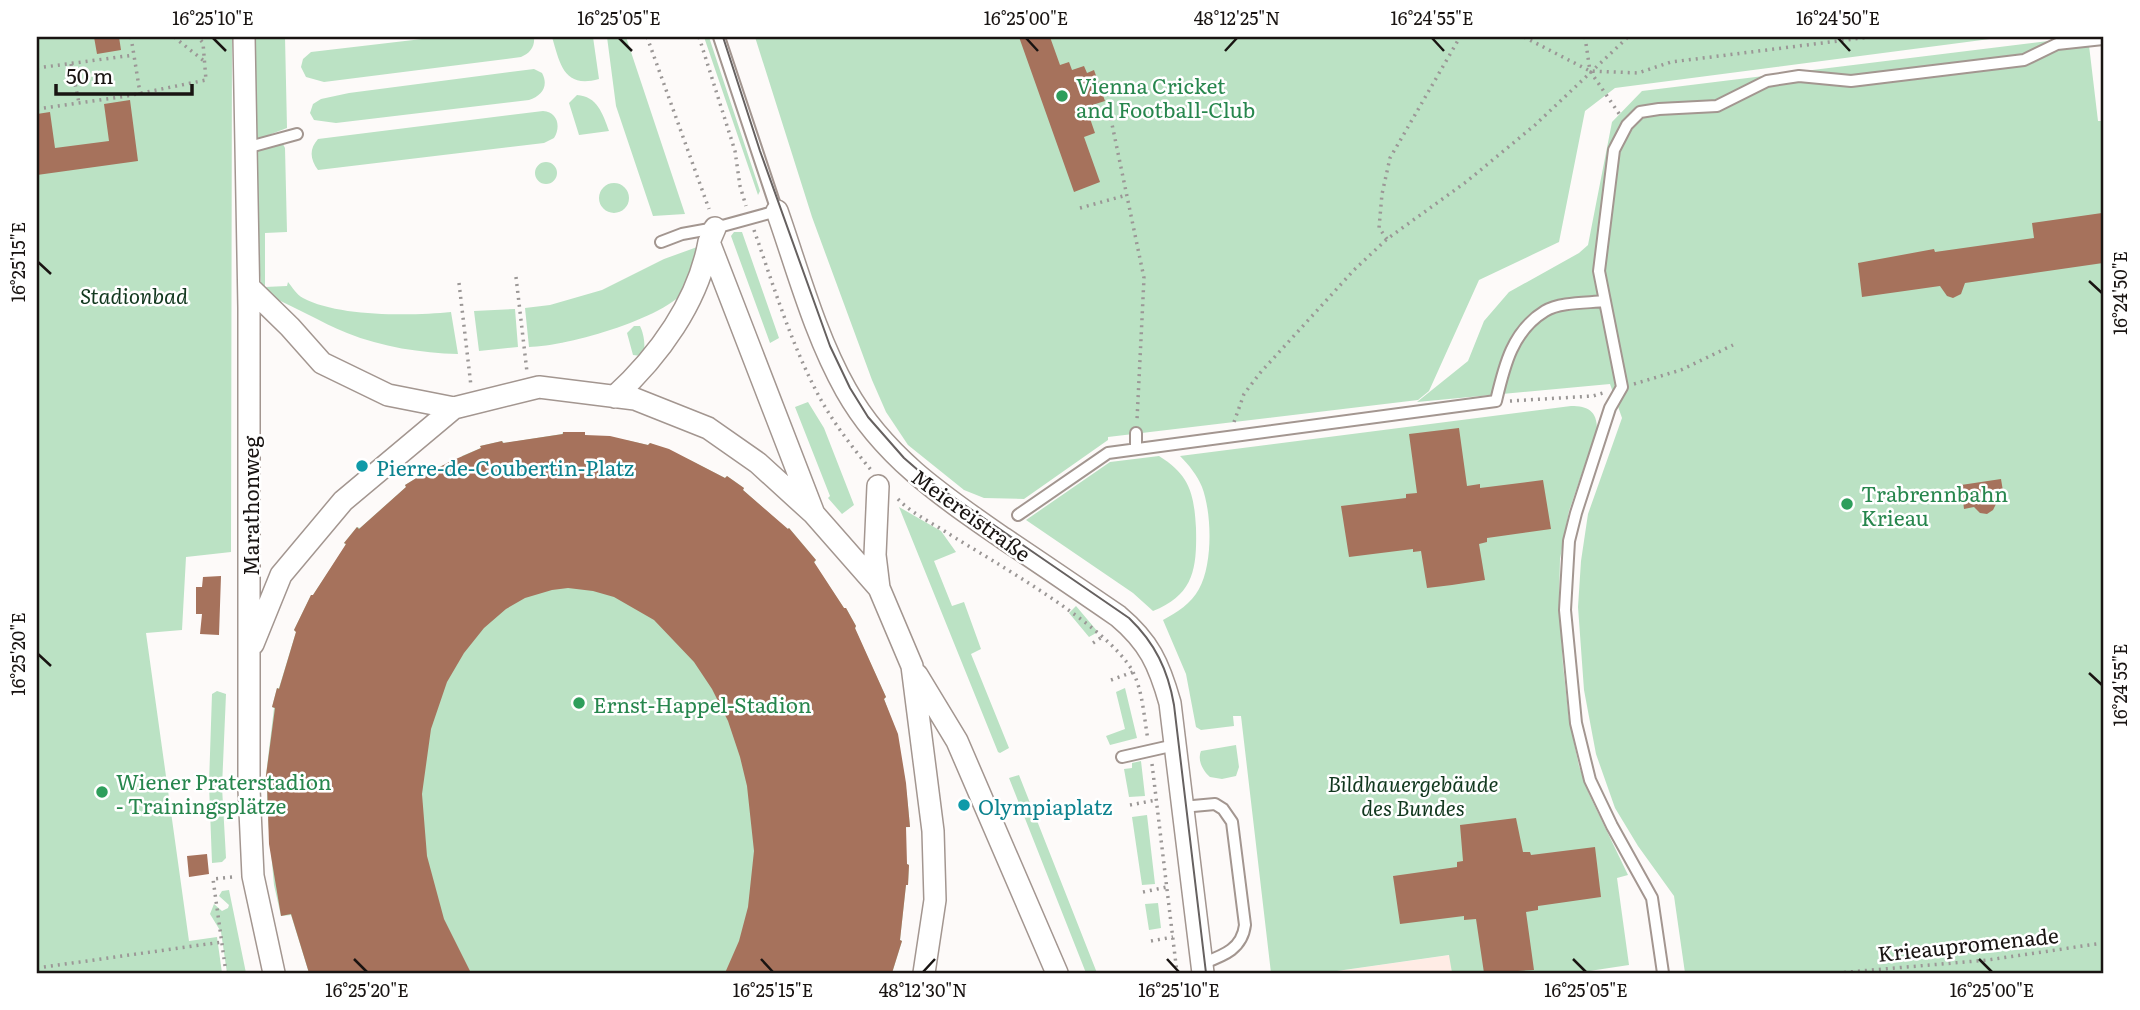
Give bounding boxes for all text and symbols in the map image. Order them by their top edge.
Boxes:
text: 16°25'10"E [172,4,254,31]
text: 16°25'05"E [577,4,661,31]
text: 16°25'00"E [984,4,1068,31]
text: 48°12'25"N [1194,4,1280,31]
text: 16°24'55"E [1391,4,1473,31]
text: 16°24'50"E [1796,4,1880,31]
scale bar [56,52,192,96]
text: 50 m [66,59,113,90]
place label: Vienna Cricket and Football-Club [1076,69,1255,124]
marker: Vienna Cricket and Football-Club [1054,88,1070,104]
text: 16°25'15"E [4,222,31,302]
text: 16°24'50"E [2106,251,2133,335]
park label: Stadionbad [80,279,188,310]
street label: Marathonweg [234,436,265,576]
place label: Pierre-de-Coubertin-Platz [376,451,634,482]
marker: Pierre-de-Coubertin-Platz [354,458,370,474]
street label: Meiereistraße [906,460,1038,568]
place label: Trabrennbahn Krieau [1861,477,2008,532]
marker: Trabrennbahn Krieau [1839,496,1855,512]
text: 16°25'20"E [4,612,31,696]
text: 16°24'55"E [2106,644,2133,726]
place label: Ernst-Happel-Stadion [593,688,812,719]
marker: Ernst-Happel-Stadion [571,695,587,711]
place label: Wiener Praterstadion - Trainingsplätze [116,765,332,820]
park label: Bildhauergebäude des Bundes [1327,767,1499,822]
marker: Wiener Praterstadion - Trainingsplätze [94,784,110,800]
place label: Olympiaplatz [978,790,1112,821]
marker: Olympiaplatz [956,797,972,813]
street label: Krieaupromenade [1876,918,2060,968]
text: 16°25'20"E [325,976,409,1003]
text: 16°25'15"E [733,976,813,1003]
text: 48°12'30"N [879,976,967,1003]
text: 16°25'10"E [1138,976,1220,1003]
text: 16°25'05"E [1544,976,1628,1003]
text: 16°25'00"E [1950,976,2034,1003]

